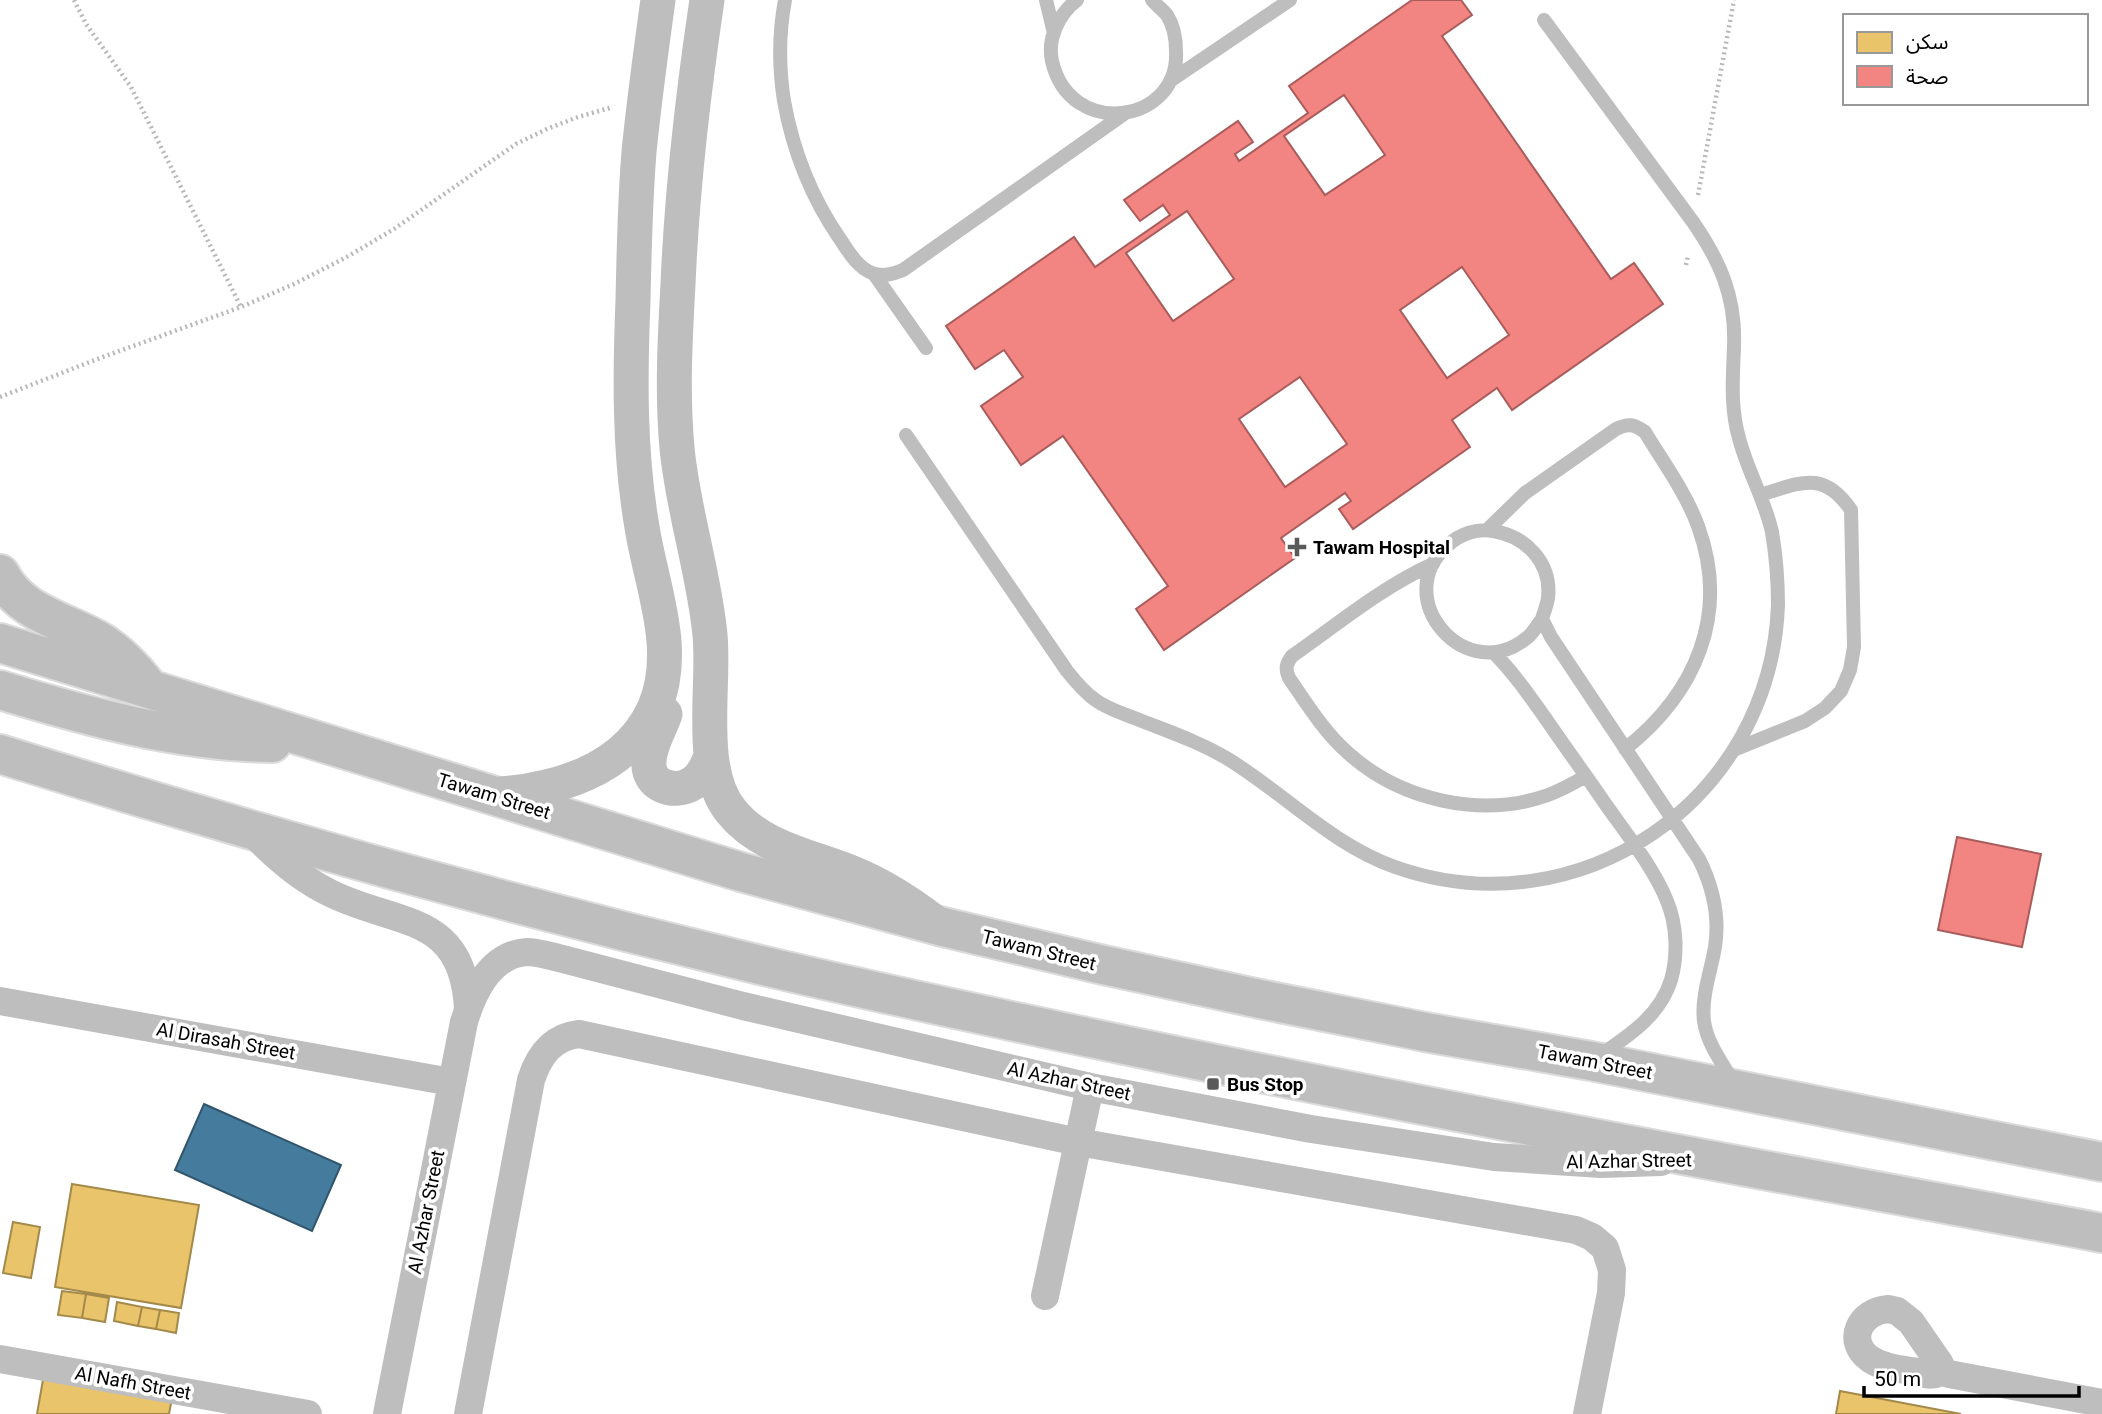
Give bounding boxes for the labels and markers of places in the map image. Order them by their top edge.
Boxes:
place label: Tawam Hospital [1313,536,1450,559]
marker: Tawam Hospital [1287,537,1307,557]
place label: Bus Stop [1227,1073,1304,1096]
marker: Bus Stop [1205,1076,1221,1092]

